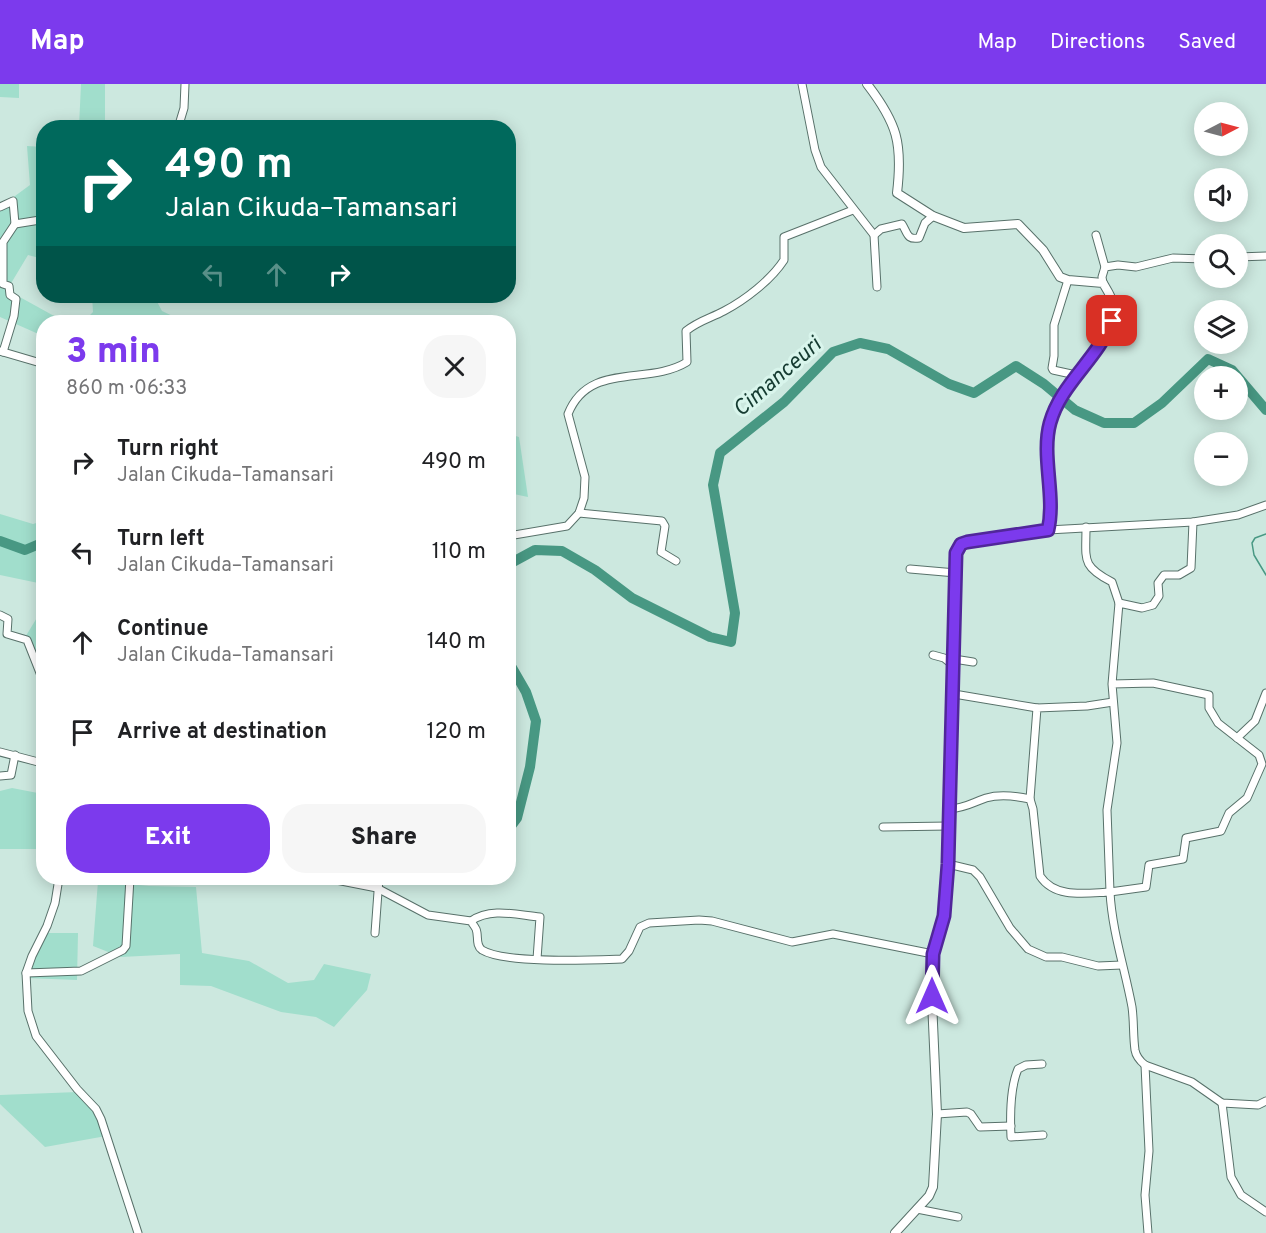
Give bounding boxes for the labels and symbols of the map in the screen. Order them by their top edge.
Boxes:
north arrow [1194,102,1248,156]
pin [1086,295,1137,346]
water label: Cimanceuri [728,331,829,424]
position arrow [900,964,964,1028]

